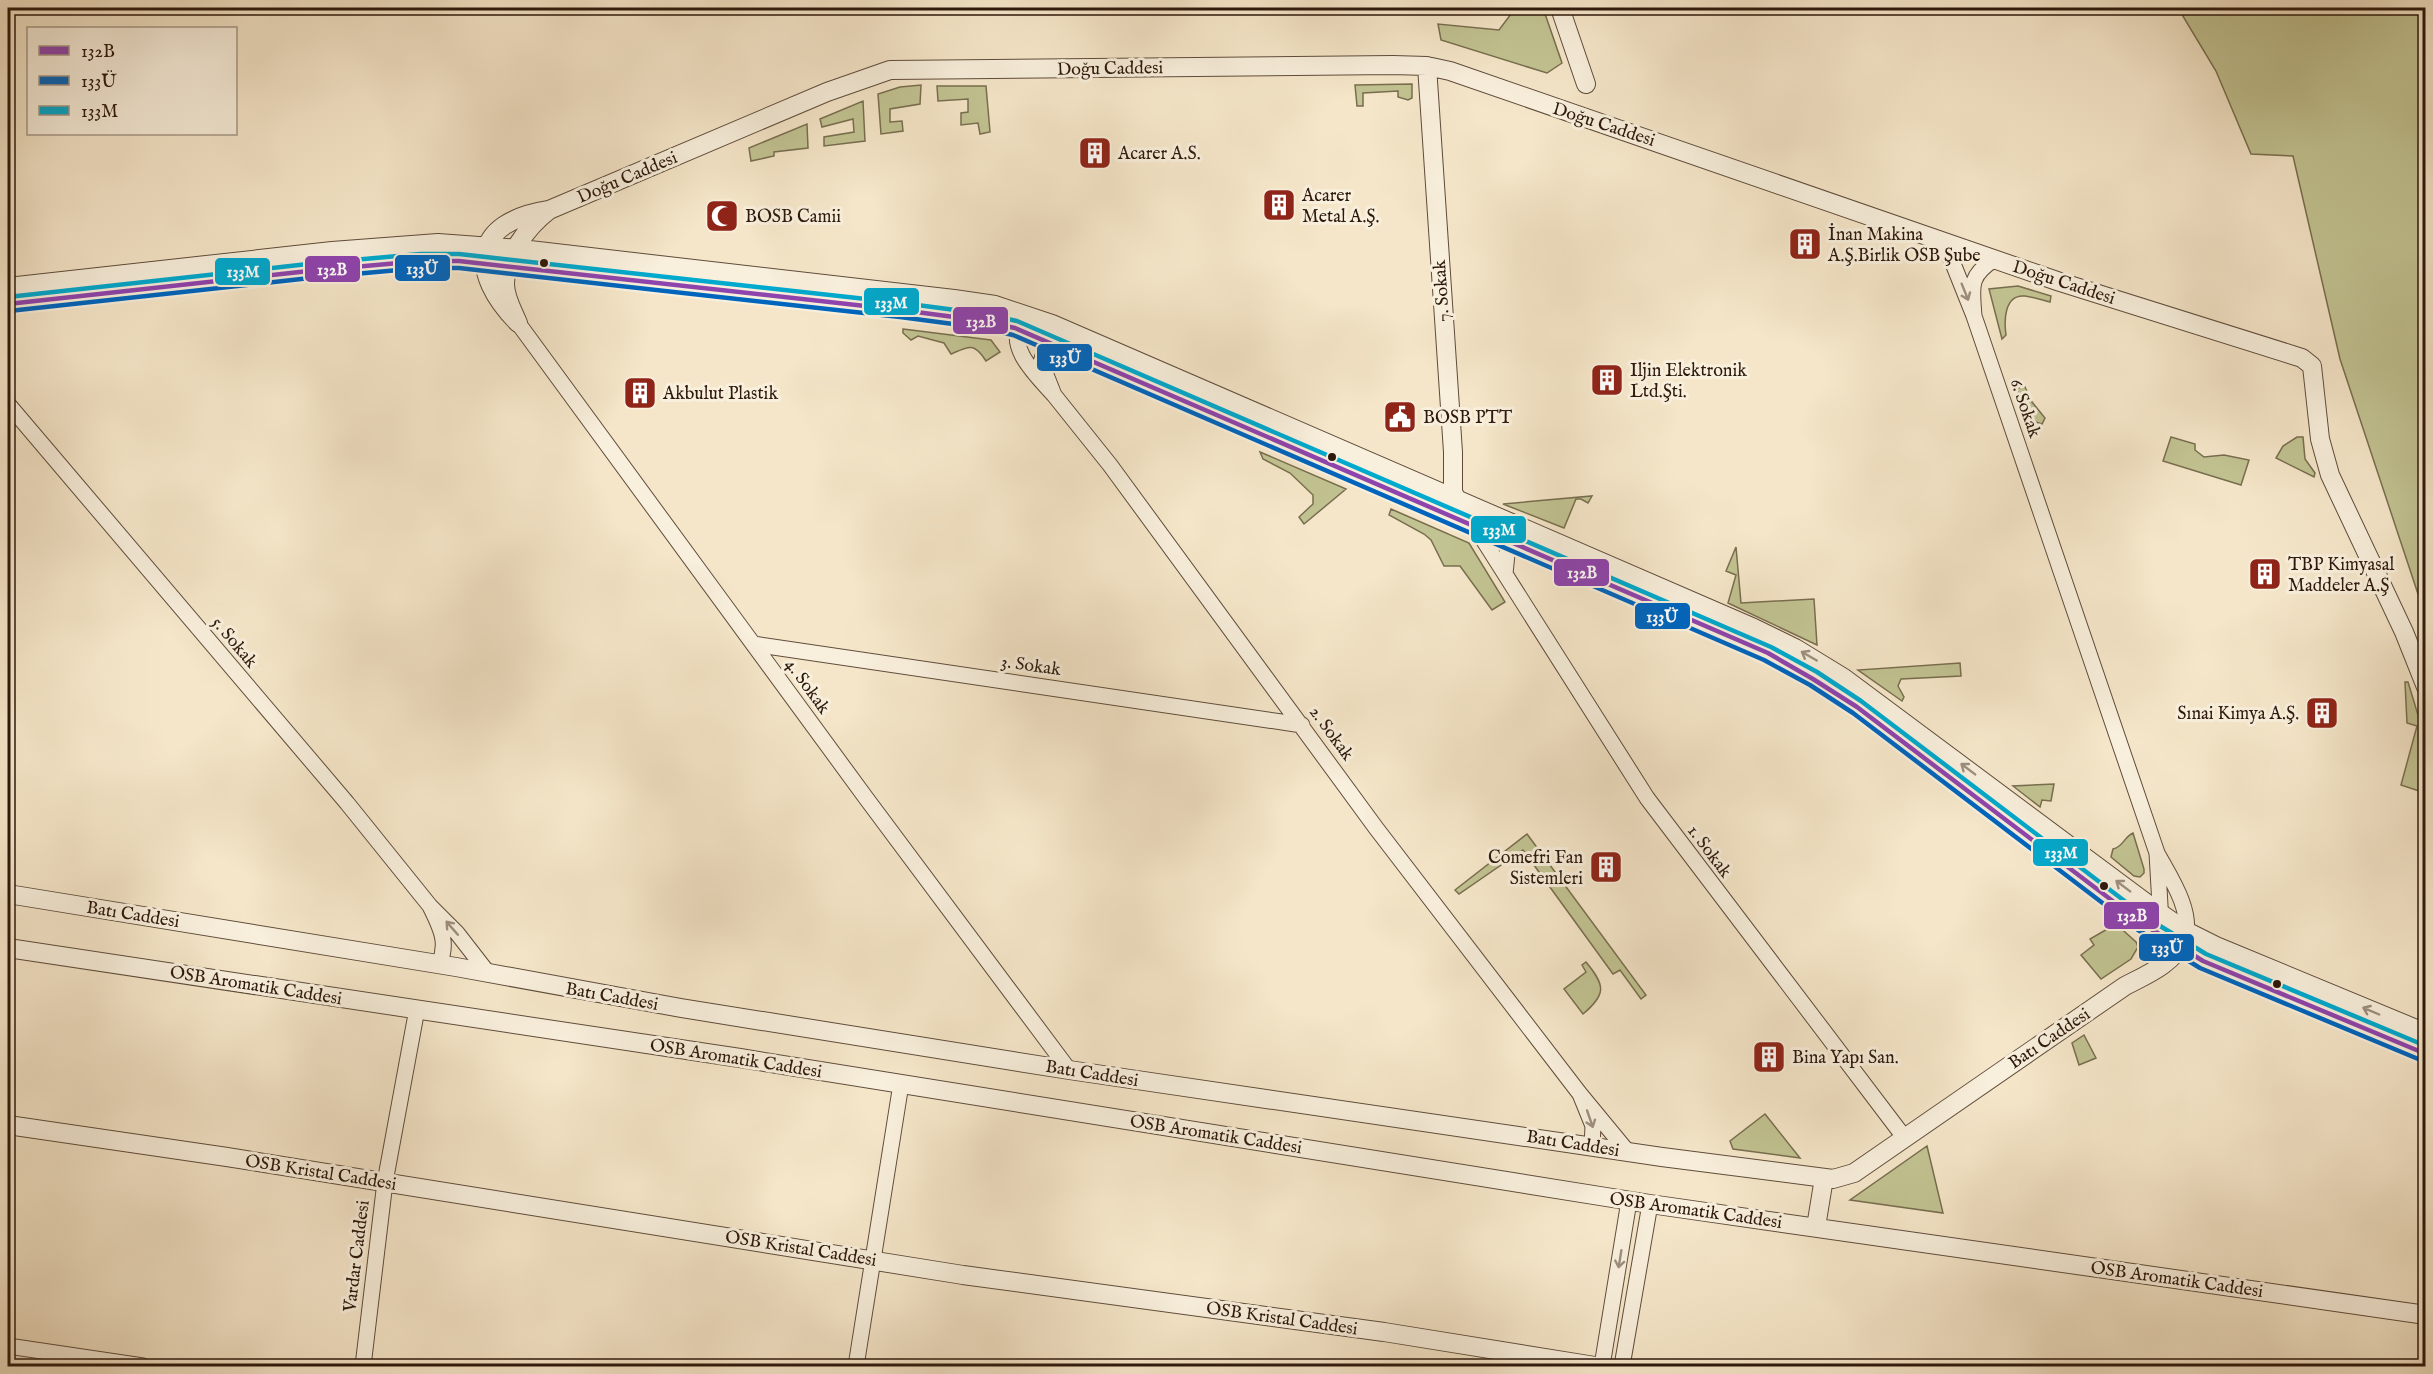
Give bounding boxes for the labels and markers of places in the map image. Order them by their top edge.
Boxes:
building icon: Acarer A.S. [1077,135,1113,171]
place label: Acarer A.S. [1117,143,1201,166]
place label: Acarer Metal A.Ş. [1301,185,1379,229]
building icon: Acarer Metal A.Ş. [1261,187,1297,223]
mosque icon: BOSB Camii [704,198,740,234]
place label: BOSB Camii [745,206,841,229]
place label: İnan Makina A.Ş.Birlik OSB Şube [1827,223,1981,268]
building icon: İnan Makina A.Ş.Birlik OSB Şube [1787,226,1823,262]
unlabelled marker [538,257,550,269]
place label: Iljin Elektronik Ltd.Şti. [1630,360,1747,404]
building icon: Iljin Elektronik Ltd.Şti. [1589,362,1625,398]
building icon: Akbulut Plastik [622,375,658,411]
place label: Akbulut Plastik [662,383,778,406]
public building icon: BOSB PTT [1382,399,1418,435]
place label: BOSB PTT [1423,407,1512,430]
unlabelled marker [1326,451,1338,463]
place label: TBP Kimyasal Maddeler A.Ş [2288,554,2394,598]
building icon: TBP Kimyasal Maddeler A.Ş [2247,556,2283,592]
building icon: Sınai Kimya A.Ş. [2304,695,2340,731]
place label: Sınai Kimya A.Ş. [2177,703,2299,726]
place label: Comefri Fan Sistemleri [1488,847,1583,891]
building icon: Comefri Fan Sistemleri [1588,849,1624,885]
unlabelled marker [2098,880,2110,892]
unlabelled marker [2271,978,2283,990]
building icon: Bina Yapı San. [1751,1039,1787,1075]
place label: Bina Yapı San. [1792,1047,1899,1070]

